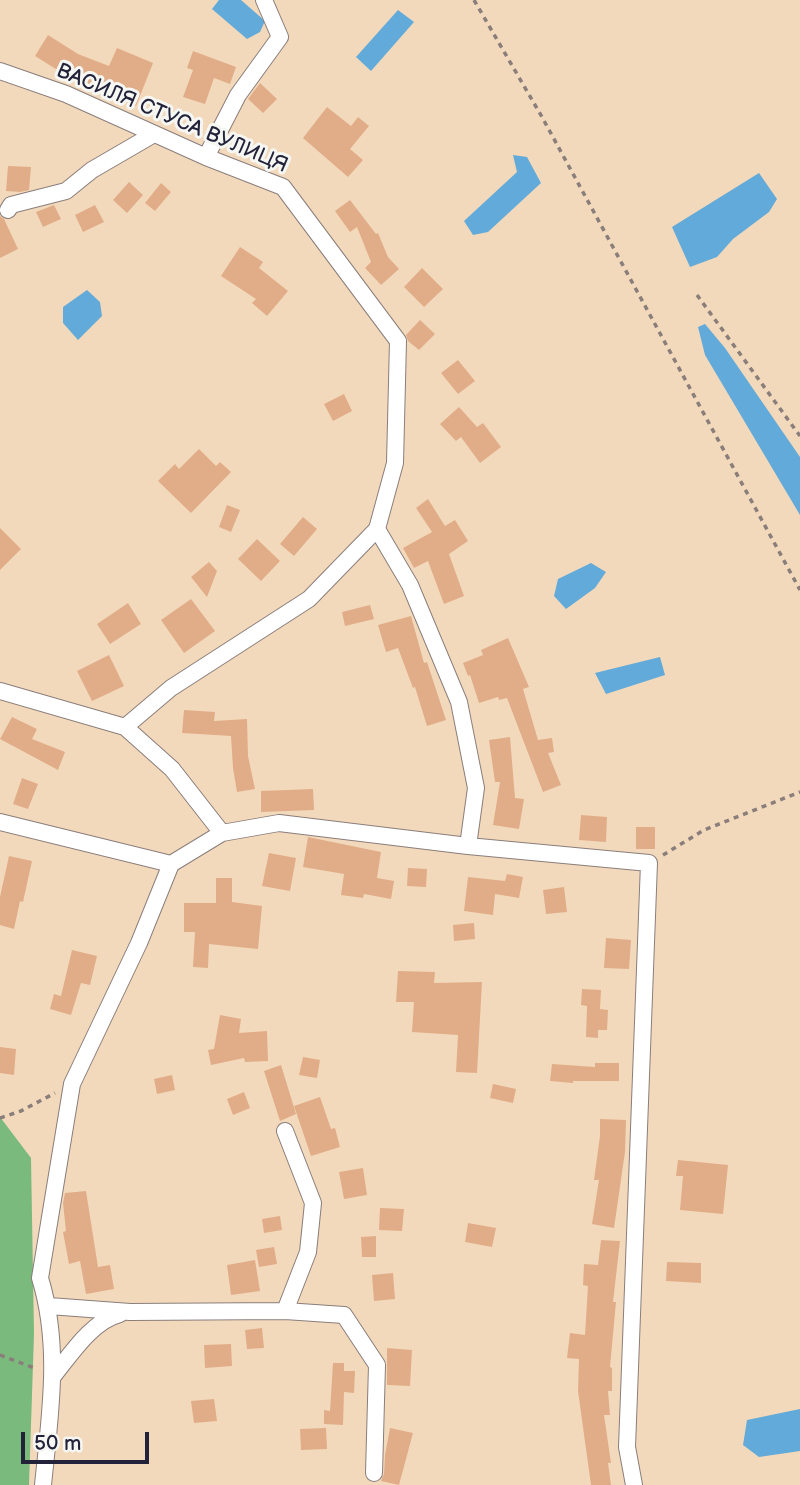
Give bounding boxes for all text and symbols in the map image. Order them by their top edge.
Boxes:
street label: ВАСИЛЯ СТУСА ВУЛИЦЯ [53,59,291,179]
scale bar [24,1418,152,1462]
text: 50 m [34,1431,81,1456]

